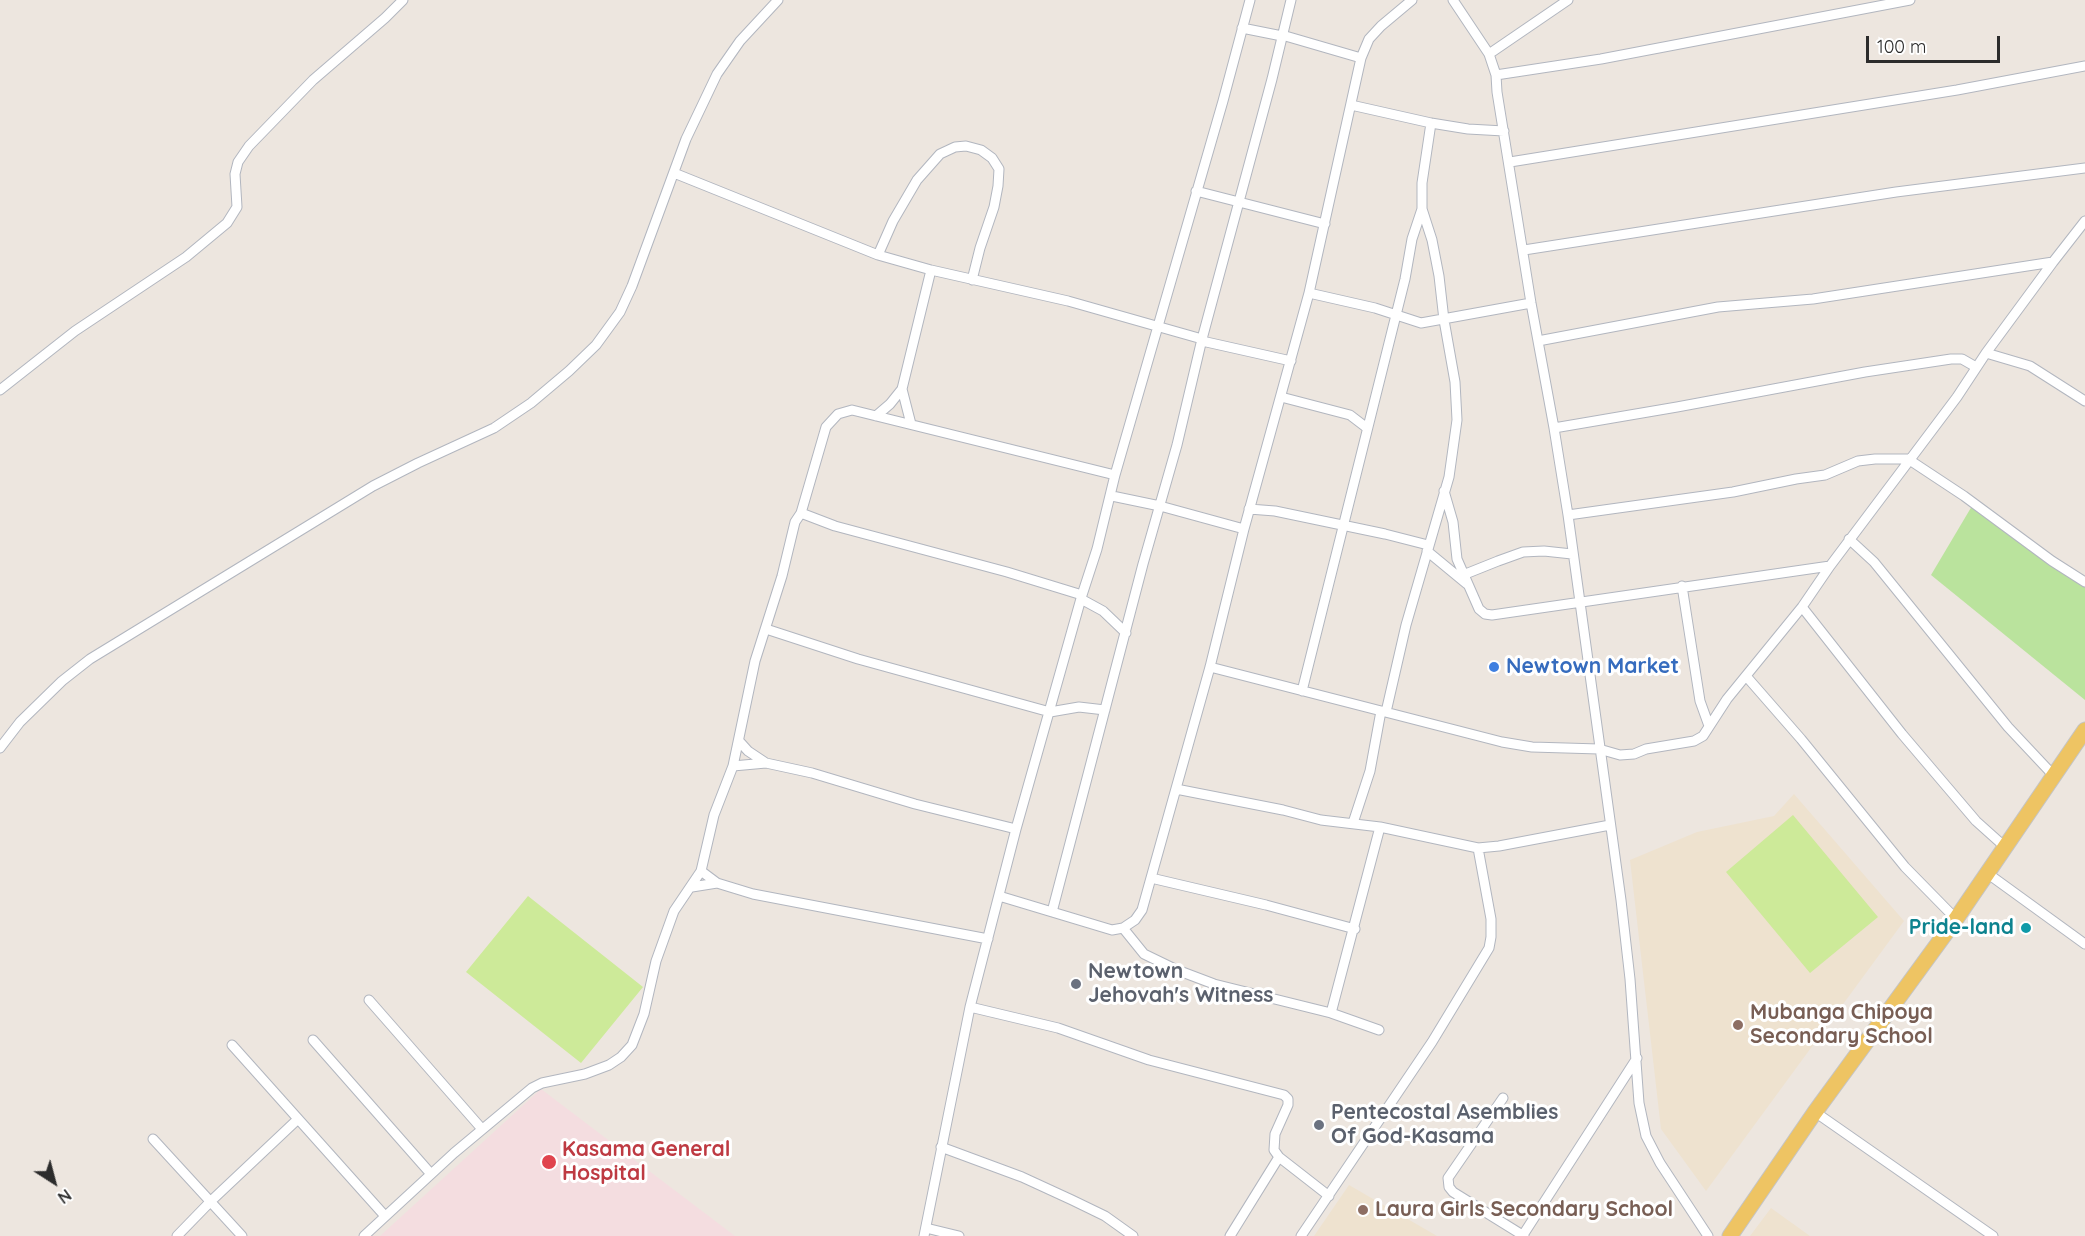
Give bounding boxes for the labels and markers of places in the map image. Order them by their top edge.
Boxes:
place label: Newtown Market [1506,654,1679,680]
marker: Newtown Market [1487,660,1501,674]
place label: Pride-land [1909,915,2014,941]
marker: Pride-land [2019,921,2033,935]
place label: Newtown Jehovah's Witness [1088,959,1273,1009]
marker: Newtown Jehovah's Witness [1069,977,1083,991]
place label: Mubanga Chipoya Secondary School [1750,1000,1933,1050]
marker: Mubanga Chipoya Secondary School [1731,1018,1745,1032]
place label: Pentecostal Asemblies Of God-Kasama [1331,1100,1558,1150]
marker: Pentecostal Asemblies Of God-Kasama [1312,1118,1326,1132]
place label: Kasama General Hospital [562,1137,730,1187]
marker: Kasama General Hospital [540,1153,558,1171]
place label: Laura Girls Secondary School [1375,1197,1673,1223]
marker: Laura Girls Secondary School [1356,1203,1370,1217]

